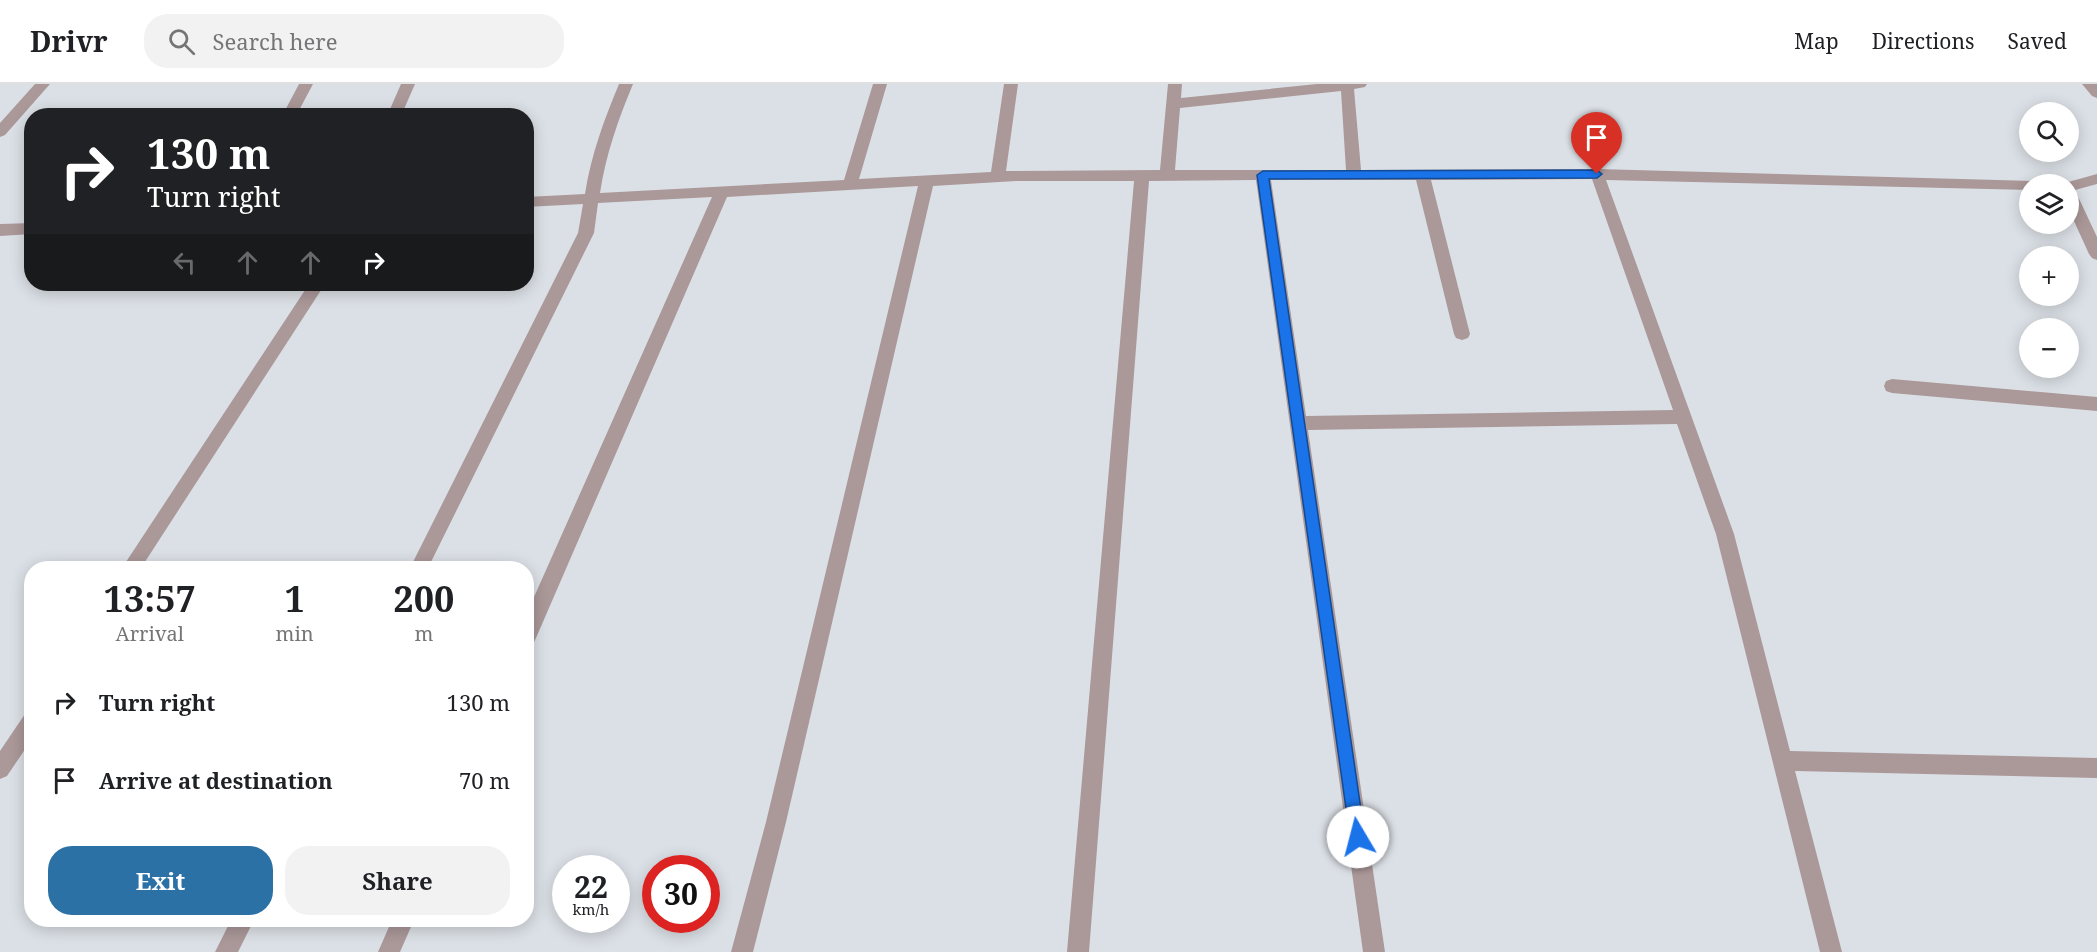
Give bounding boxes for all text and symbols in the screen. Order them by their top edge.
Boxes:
search box [144,14,564,68]
text: Drivr [30,22,108,60]
icon: search [165,25,198,58]
text: Search here [213,26,337,56]
text: Map [1794,27,1839,55]
text: Directions [1872,27,1974,55]
text: Saved [2007,27,2067,55]
map controls [2019,102,2079,378]
button: search [2019,102,2079,162]
pin [1571,112,1622,174]
icon: arrive [1580,121,1613,154]
text: 130 m [147,124,271,181]
icon: right [48,132,126,210]
button: layers [2019,174,2079,234]
text: Turn right [147,178,280,215]
icon: left [168,246,201,279]
icon: ahead [231,246,264,279]
icon: ahead [294,246,327,279]
icon: right [357,246,390,279]
button: + [2019,246,2079,306]
button: − [2019,318,2079,378]
text: 13:57 [104,574,196,623]
text: 1 [284,574,305,623]
text: 200 [393,574,454,623]
text: Arrival [116,620,184,647]
text: min [276,620,314,647]
text: m [414,620,433,647]
icon: right [48,686,81,719]
text: Turn right [99,687,215,717]
text: 130 m [447,687,510,717]
icon: arrive [48,764,81,797]
text: Arrive at destination [99,765,333,795]
text: 70 m [459,765,510,795]
position arrow [1326,805,1390,869]
button: Exit [48,846,273,915]
button: Share [285,846,510,915]
speed limit sign: 30 [642,855,720,933]
text: 22 [574,866,608,907]
text: km/h [573,899,609,919]

